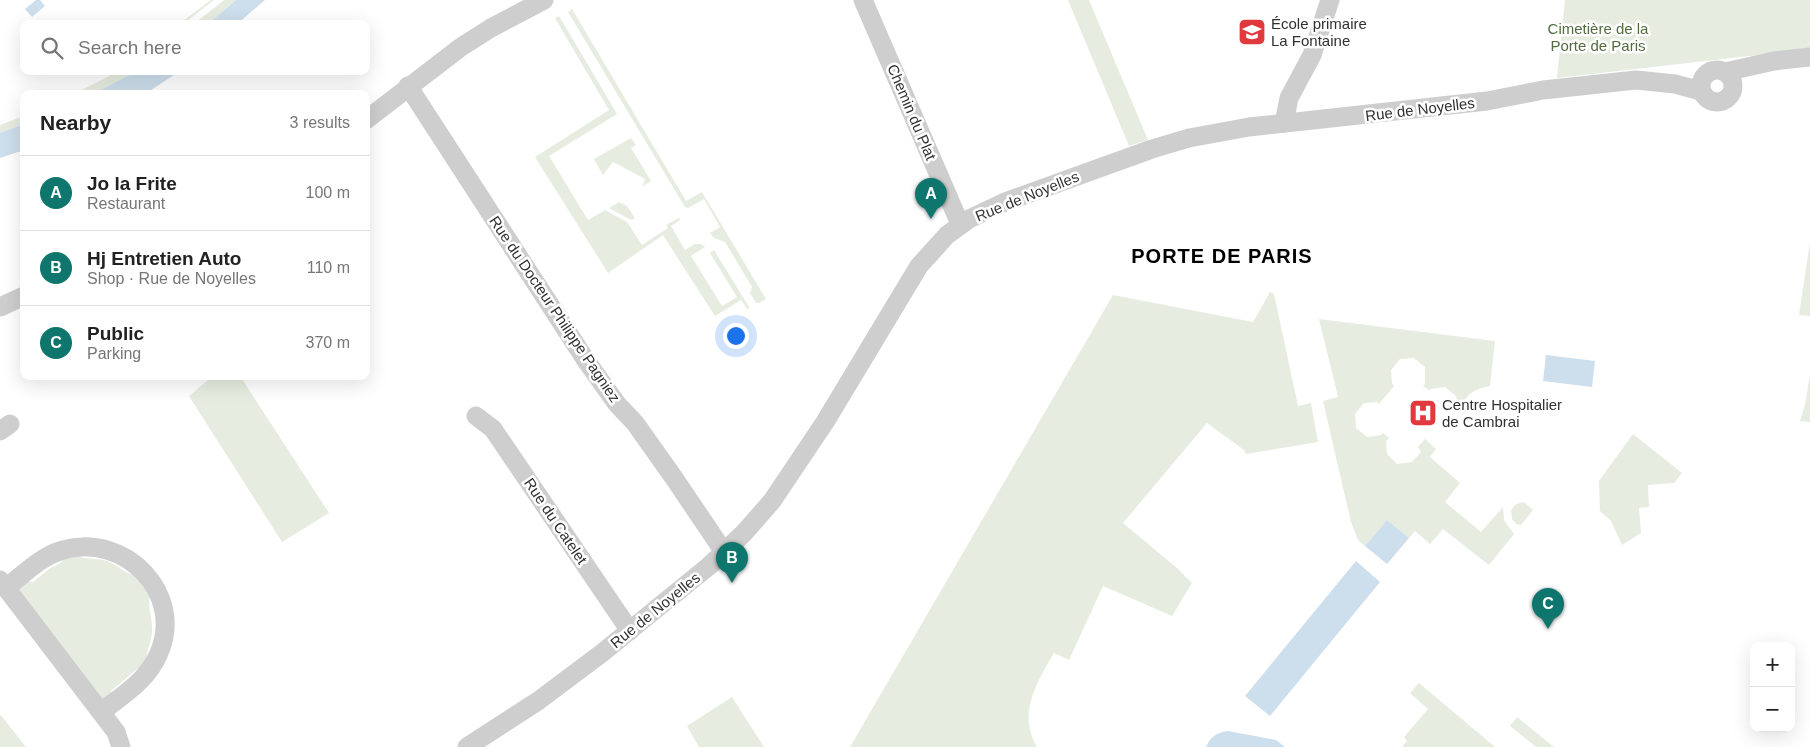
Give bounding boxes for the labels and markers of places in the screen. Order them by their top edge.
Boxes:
place label: École primaire La Fontaine [1271,15,1367,49]
school or university icon: École primaire La Fontaine [1237,17,1267,47]
pin: A [915,178,947,219]
place label: Centre Hospitalier de Cambrai [1442,396,1562,430]
hospital icon: Centre Hospitalier de Cambrai [1408,398,1438,428]
pin: B [716,542,748,583]
pin: C [1532,588,1564,629]

